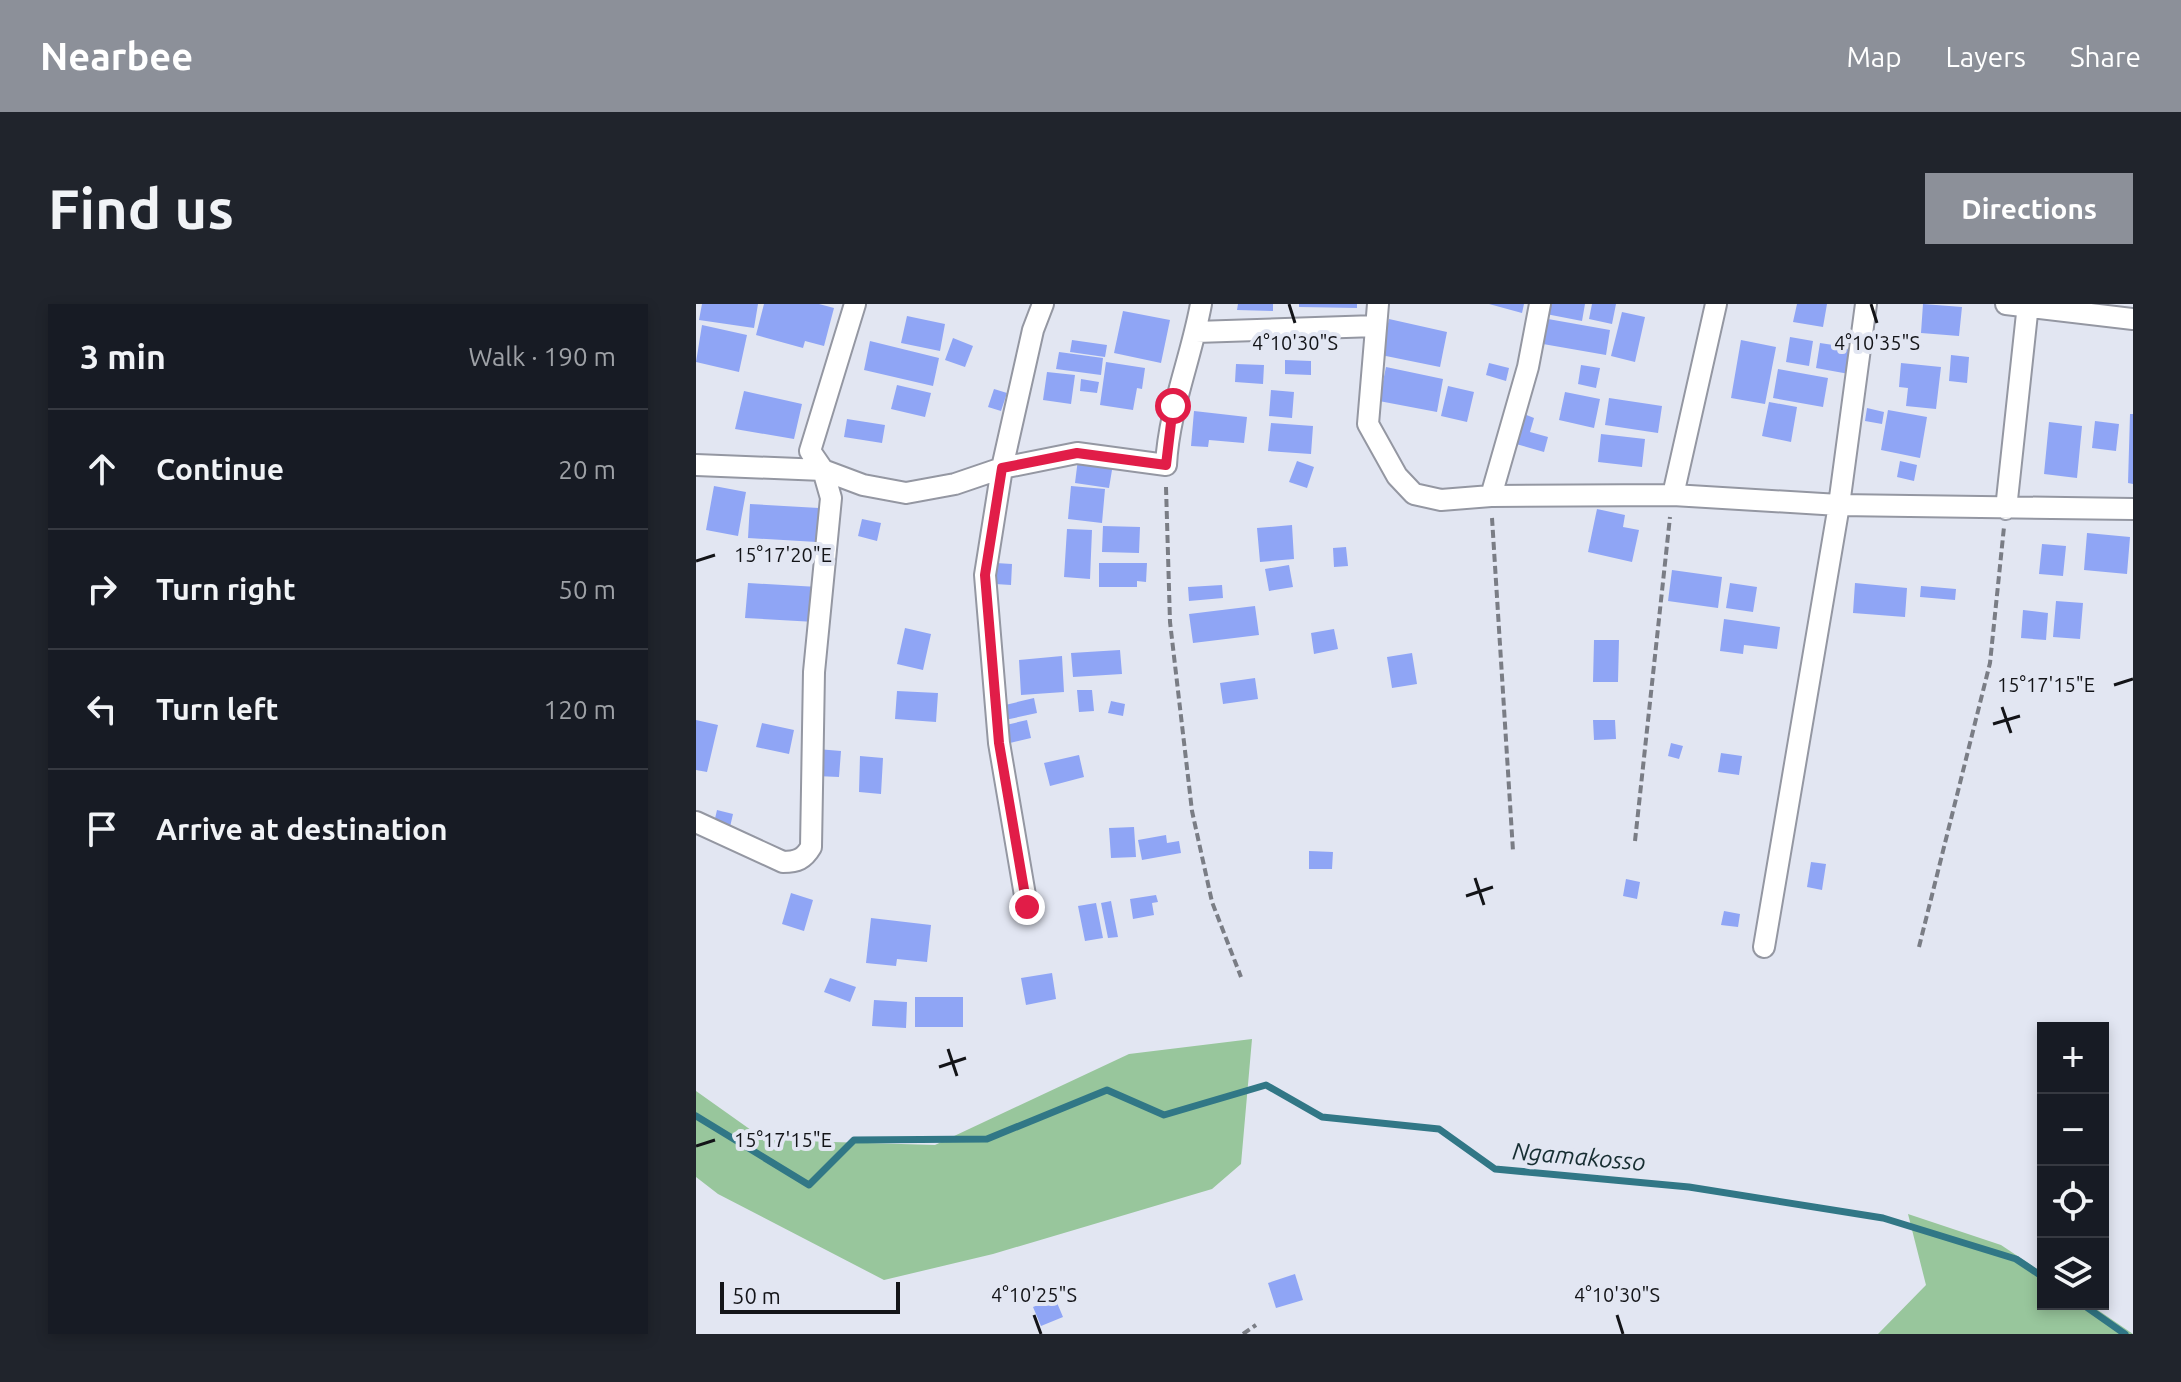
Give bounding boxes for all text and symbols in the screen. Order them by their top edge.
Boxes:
text: Nearbee [40,35,193,77]
text: Map [1846,41,1902,72]
text: Layers [1946,41,2026,72]
text: Share [2070,41,2141,72]
button: Directions [1925,173,2133,244]
text: Find us [48,177,234,240]
text: 4°10'30"S [1252,331,1338,354]
text: 4°10'35"S [1834,331,1920,354]
text: 3 min [80,337,166,375]
text: Walk · 190 m [468,342,616,371]
route start [1155,388,1191,424]
icon: ahead [80,447,124,491]
text: Continue [156,452,284,486]
text: 20 m [558,455,616,484]
text: 15°17'20"E [734,543,832,566]
icon: right [80,567,124,611]
text: Turn right [156,572,296,606]
text: 50 m [558,575,616,604]
text: 15°17'15"E [1997,673,2095,696]
icon: left [80,687,124,731]
text: Turn left [156,692,278,726]
text: 120 m [544,695,616,724]
icon: arrive [80,807,124,851]
text: Arrive at destination [156,812,448,846]
route end [1009,889,1045,925]
map controls [2037,1022,2109,1310]
button: + [2037,1022,2109,1094]
button: − [2037,1094,2109,1166]
text: 15°17'15"E [734,1128,832,1151]
water label: Ngamakosso [1511,1137,1647,1176]
button: locate [2037,1166,2109,1238]
button: layers [2037,1238,2109,1310]
scale bar [720,1278,900,1314]
text: 50 m [732,1283,781,1308]
text: 4°10'25"S [991,1283,1077,1306]
text: 4°10'30"S [1574,1283,1660,1306]

